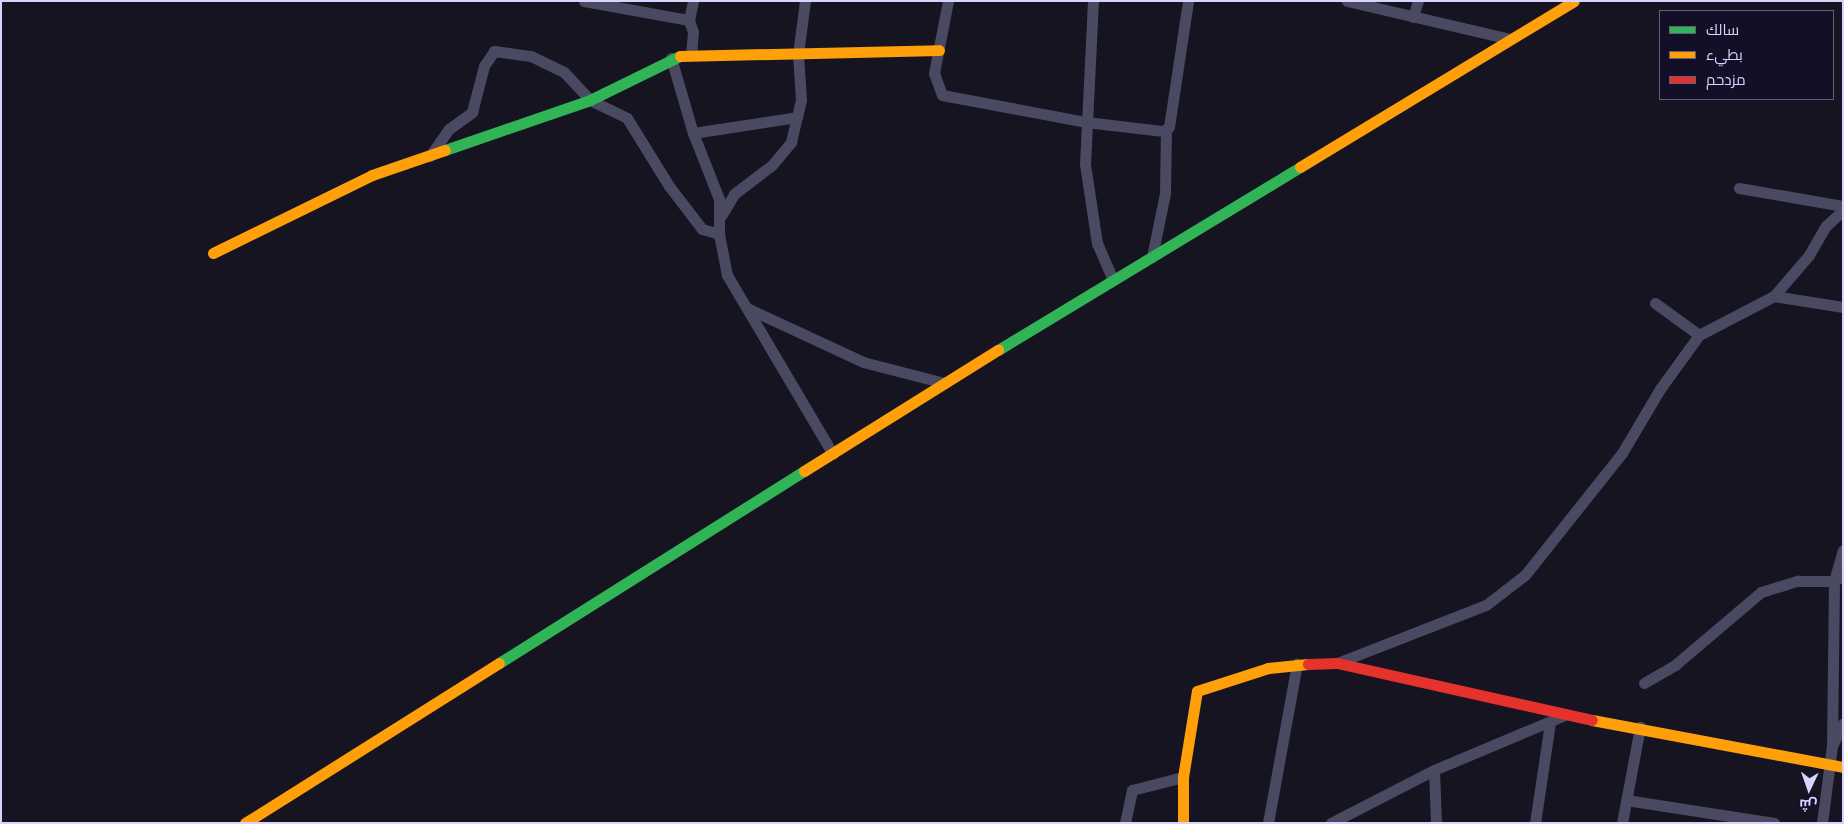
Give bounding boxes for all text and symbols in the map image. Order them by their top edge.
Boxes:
legend [1659,10,1834,100]
text: سالك [1706,21,1739,39]
text: بطيء [1706,46,1743,64]
text: مزدحم [1706,71,1746,89]
north arrow [1784,764,1834,814]
text: ش [1799,796,1818,813]

